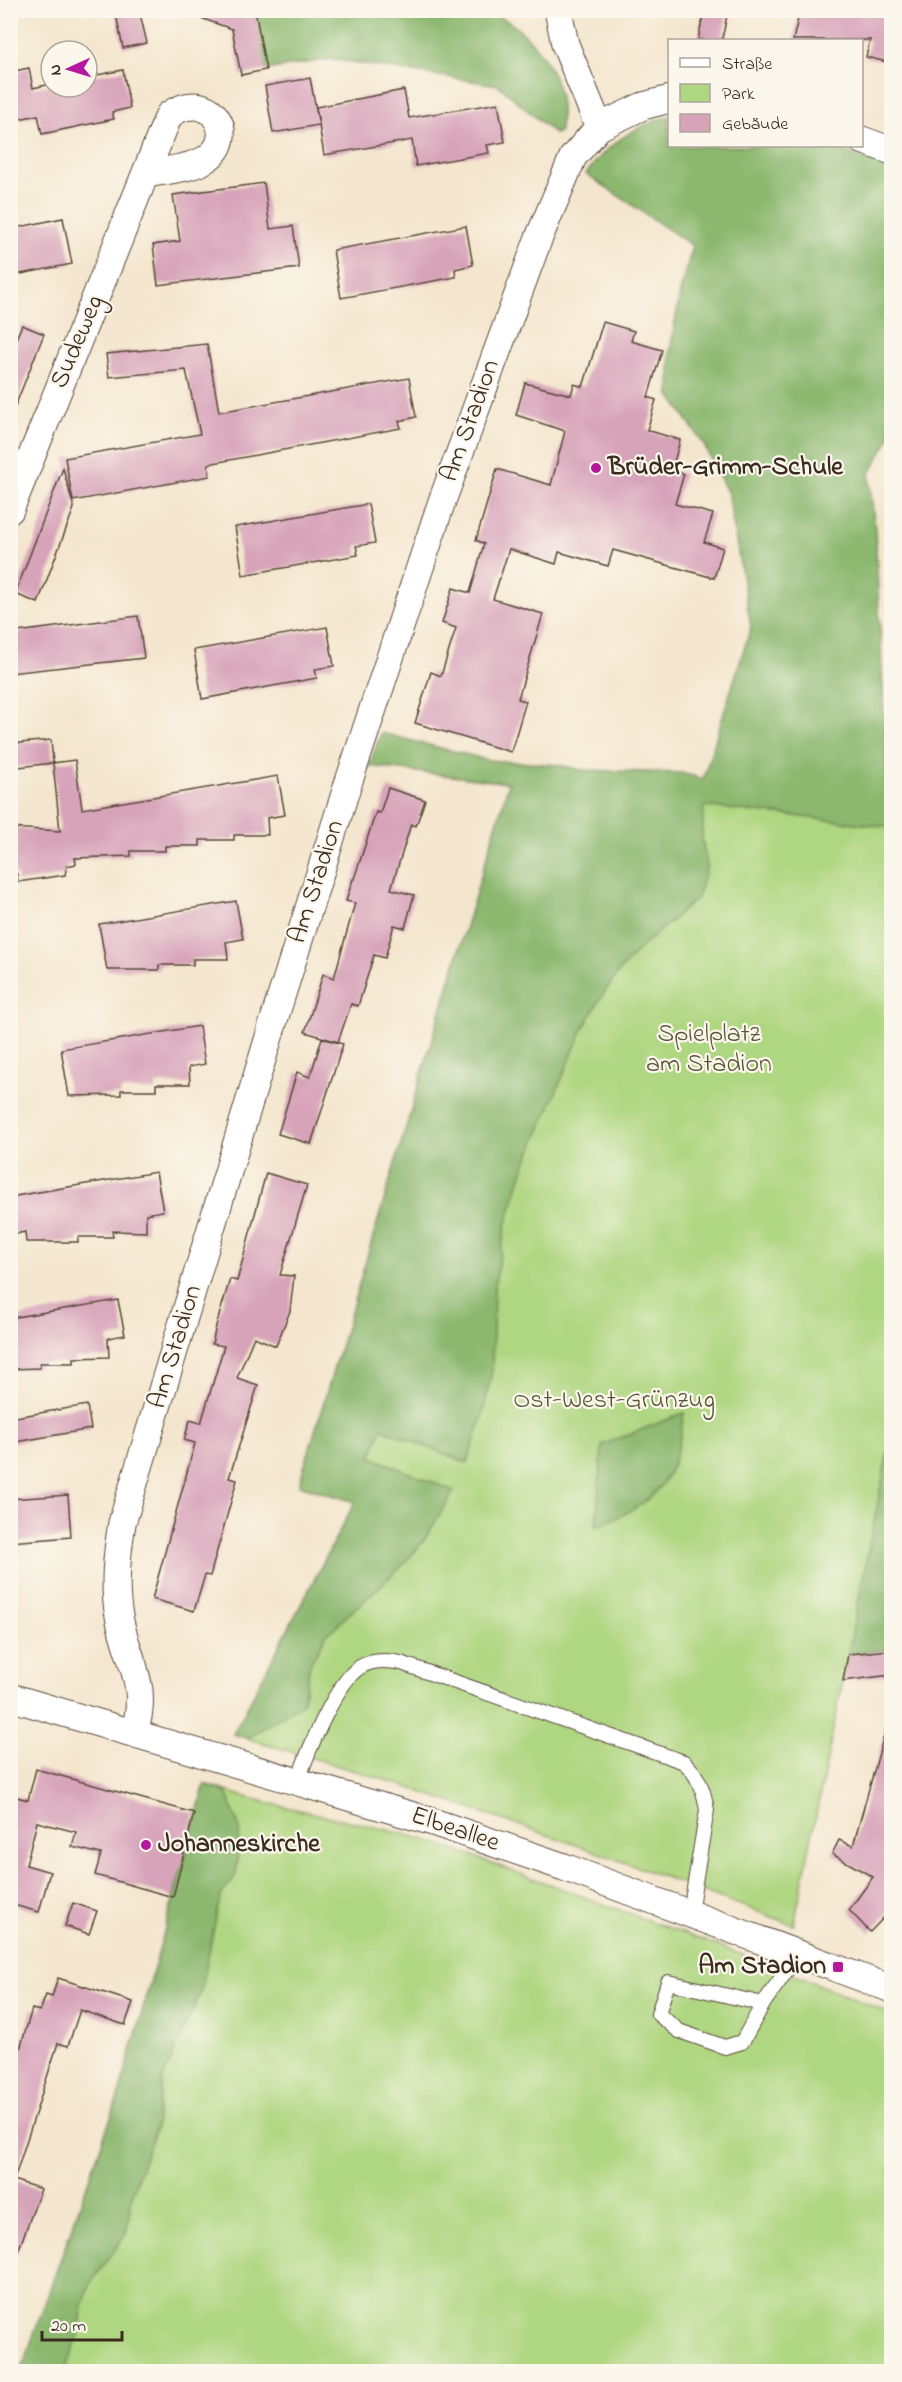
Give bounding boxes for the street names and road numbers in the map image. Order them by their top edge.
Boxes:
street label: Sudeweg [41,289,115,395]
street label: Am Stadion [431,354,511,488]
street label: Am Stadion [279,815,355,949]
street label: Am Stadion [139,1280,213,1414]
street label: Elbeallee [406,1797,505,1863]

